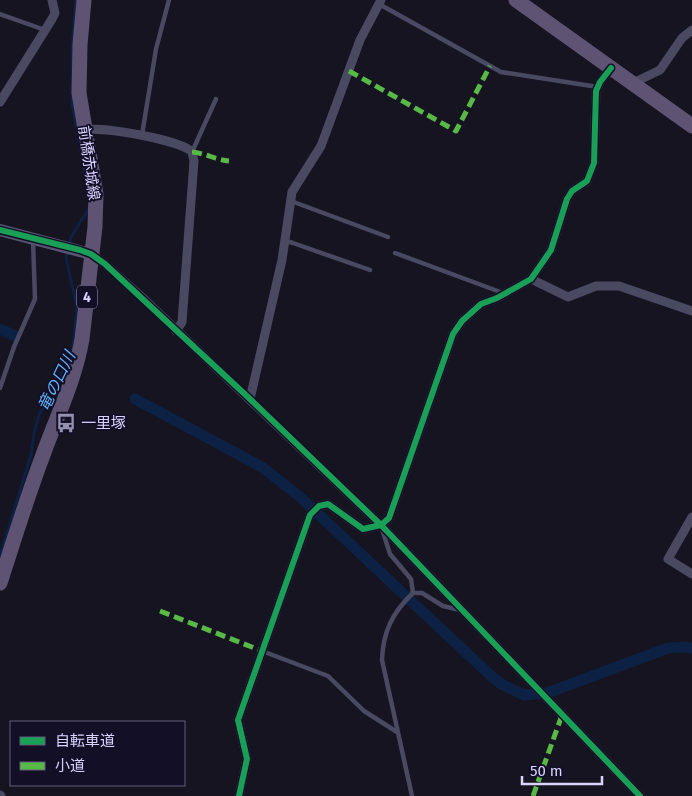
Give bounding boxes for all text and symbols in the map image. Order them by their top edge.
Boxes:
street label: 前橋赤城線 [75,125,103,201]
road number: 4 [77,286,97,308]
water label: 竜の口川 [34,347,80,414]
bus stop icon: 一里塚 [55,412,77,434]
place label: 一里塚 [81,414,126,432]
legend [10,721,185,786]
text: 自転車道 [55,732,115,750]
scale bar [522,754,602,786]
text: 小道 [55,757,85,775]
text: 50 m [530,762,563,780]

